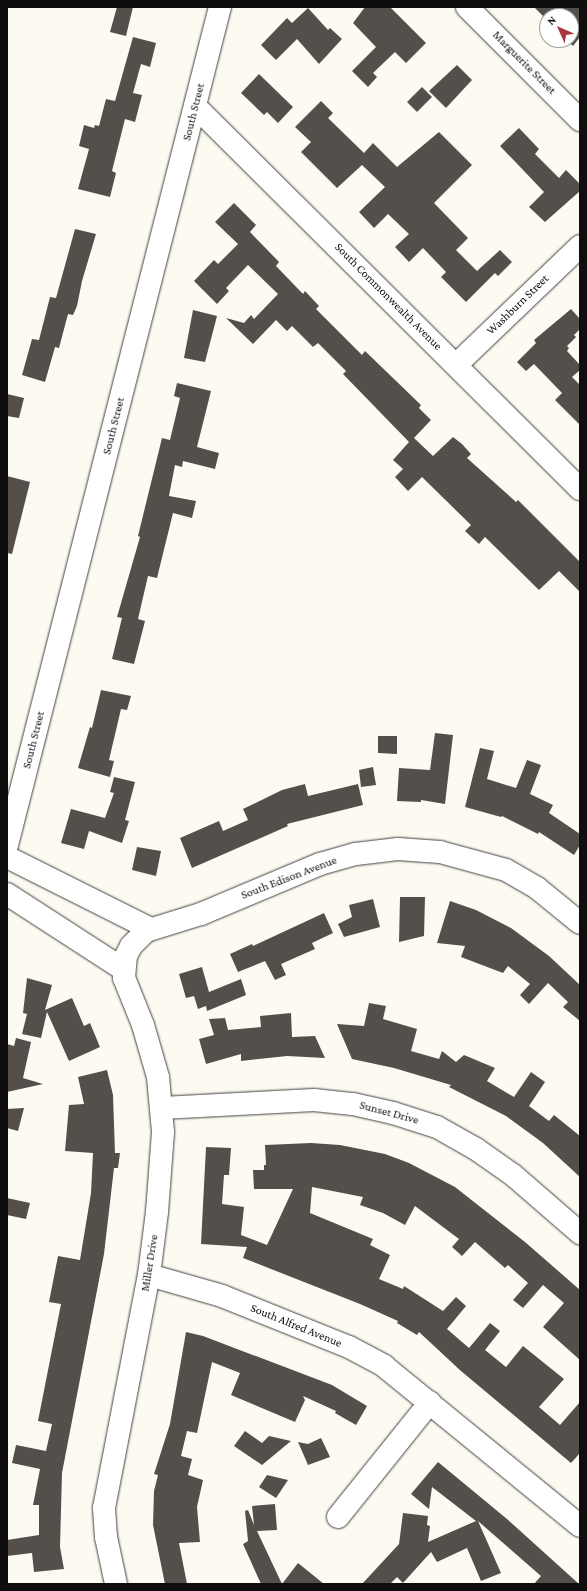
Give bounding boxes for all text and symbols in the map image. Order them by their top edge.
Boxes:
north arrow [539,8,579,48]
text: N [544,13,558,27]
street label: Marguerite Street [489,28,559,98]
street label: South Street [180,82,208,142]
street label: South Commonwealth Avenue [331,240,445,354]
street label: Washburn Street [484,272,552,338]
street label: South Street [100,396,128,456]
street label: South Street [20,710,48,770]
street label: South Edison Avenue [239,853,339,903]
street label: Sunset Drive [358,1098,420,1128]
street label: Miller Drive [138,1234,162,1292]
street label: South Alfred Avenue [248,1301,344,1351]

